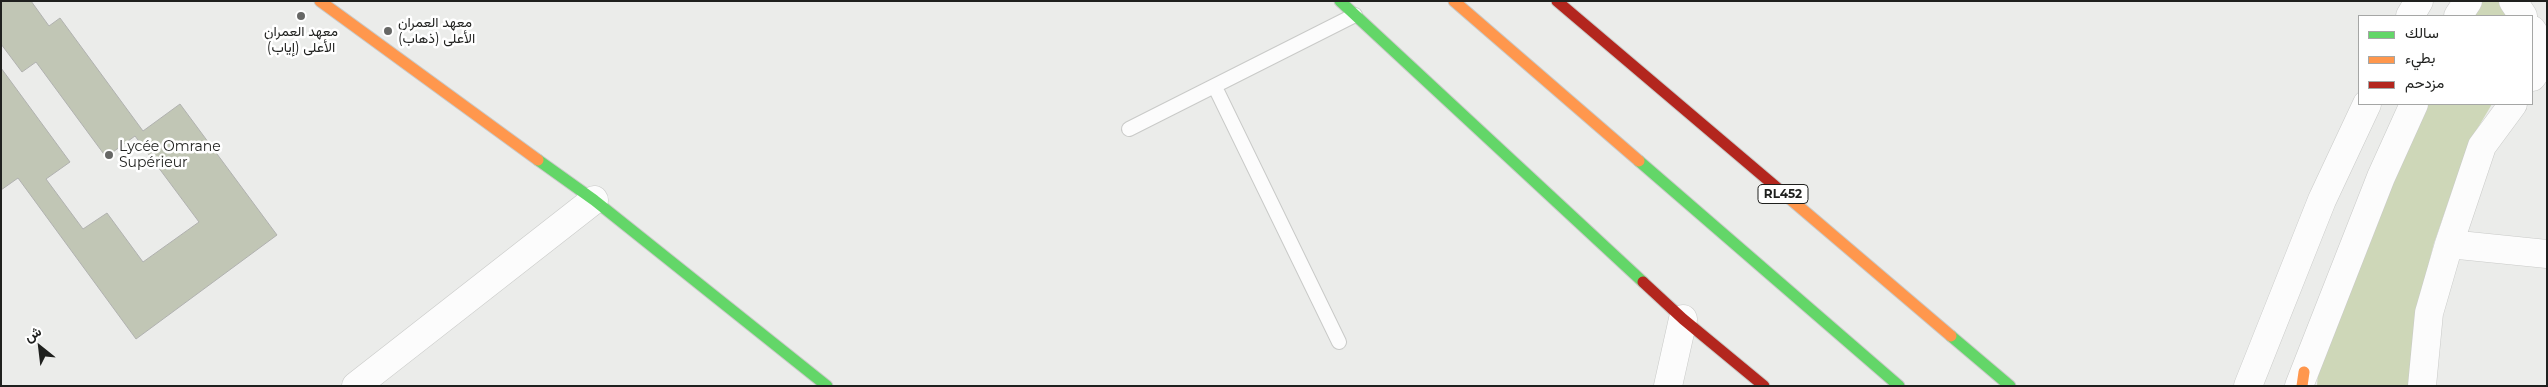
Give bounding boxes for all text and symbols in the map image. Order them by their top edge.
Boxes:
marker: معهد العمران الأعلى (إياب) [295,10,307,22]
place label: معهد العمران الأعلى (ذهاب) [398,15,475,48]
legend [2358,15,2533,105]
text: سالك [2405,23,2439,42]
place label: معهد العمران الأعلى (إياب) [264,24,338,56]
marker: معهد العمران الأعلى (ذهاب) [382,25,394,37]
text: بطيء [2405,48,2435,67]
text: مزدحم [2405,73,2444,92]
place label: Lycée Omrane Supérieur [119,139,221,172]
marker: Lycée Omrane Supérieur [103,149,115,161]
road number: RL452 [1758,184,1808,203]
north arrow [15,322,65,372]
text: ش [21,322,44,346]

